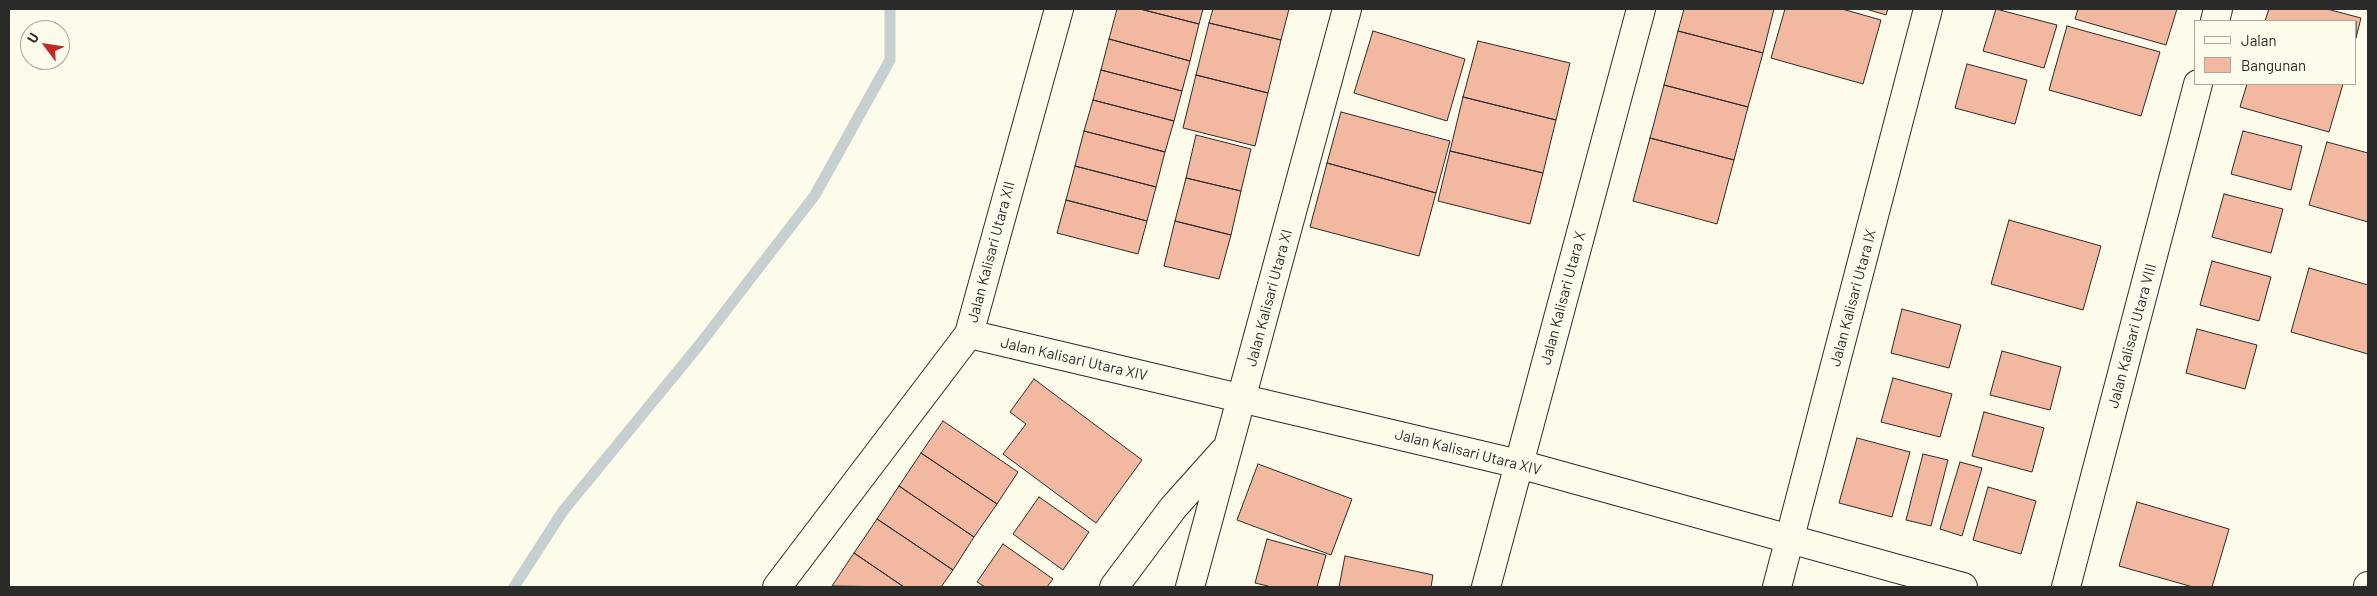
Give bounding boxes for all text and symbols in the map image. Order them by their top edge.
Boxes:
north arrow [20,20,70,70]
legend [2194,20,2357,85]
text: U [23,29,42,46]
text: Jalan [2241,31,2277,49]
text: Bangunan [2241,56,2306,74]
street label: Jalan Kalisari Utara XII [963,179,1019,325]
street label: Jalan Kalisari Utara XI [1242,227,1296,369]
street label: Jalan Kalisari Utara IX [1826,227,1880,369]
street label: Jalan Kalisari Utara X [1537,229,1589,367]
street label: Jalan Kalisari Utara VIII [2104,262,2160,410]
street label: Jalan Kalisari Utara XIV [999,333,1149,385]
street label: Jalan Kalisari Utara XIV [1393,425,1543,479]

